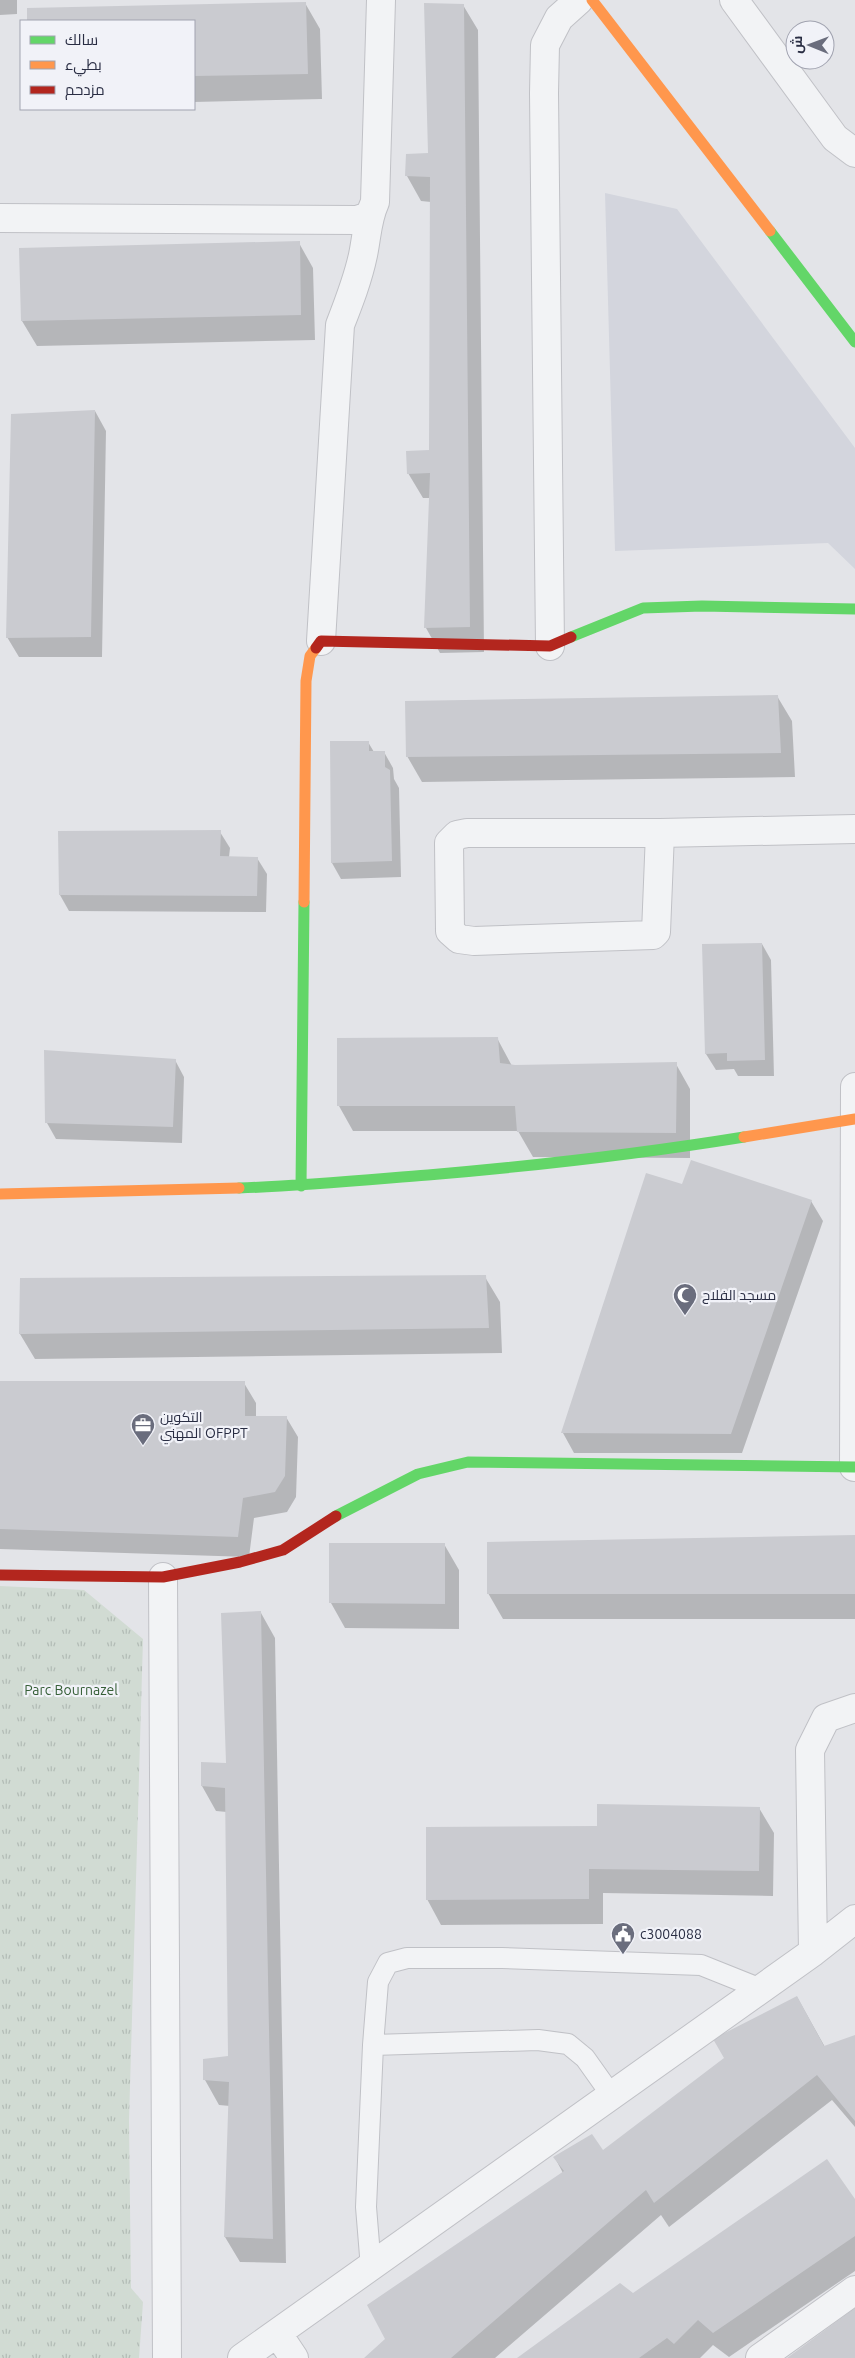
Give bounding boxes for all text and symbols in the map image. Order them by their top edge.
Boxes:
legend [20,20,195,110]
north arrow [785,20,835,70]
text: سالك [65,31,98,48]
text: ش [789,36,806,54]
text: بطيء [65,56,102,77]
text: مزدحم [65,81,105,100]
mosque icon: مسجد الفلاح [672,1282,698,1316]
place label: مسجد الفلاح [702,1287,776,1304]
place label: التكوين المهني OFPPT [160,1409,248,1445]
office icon: التكوين المهني OFPPT [130,1412,156,1446]
park label: Parc Bournazel [24,1682,118,1698]
public building icon: c3004088 [610,1921,636,1955]
place label: c3004088 [640,1926,702,1942]

